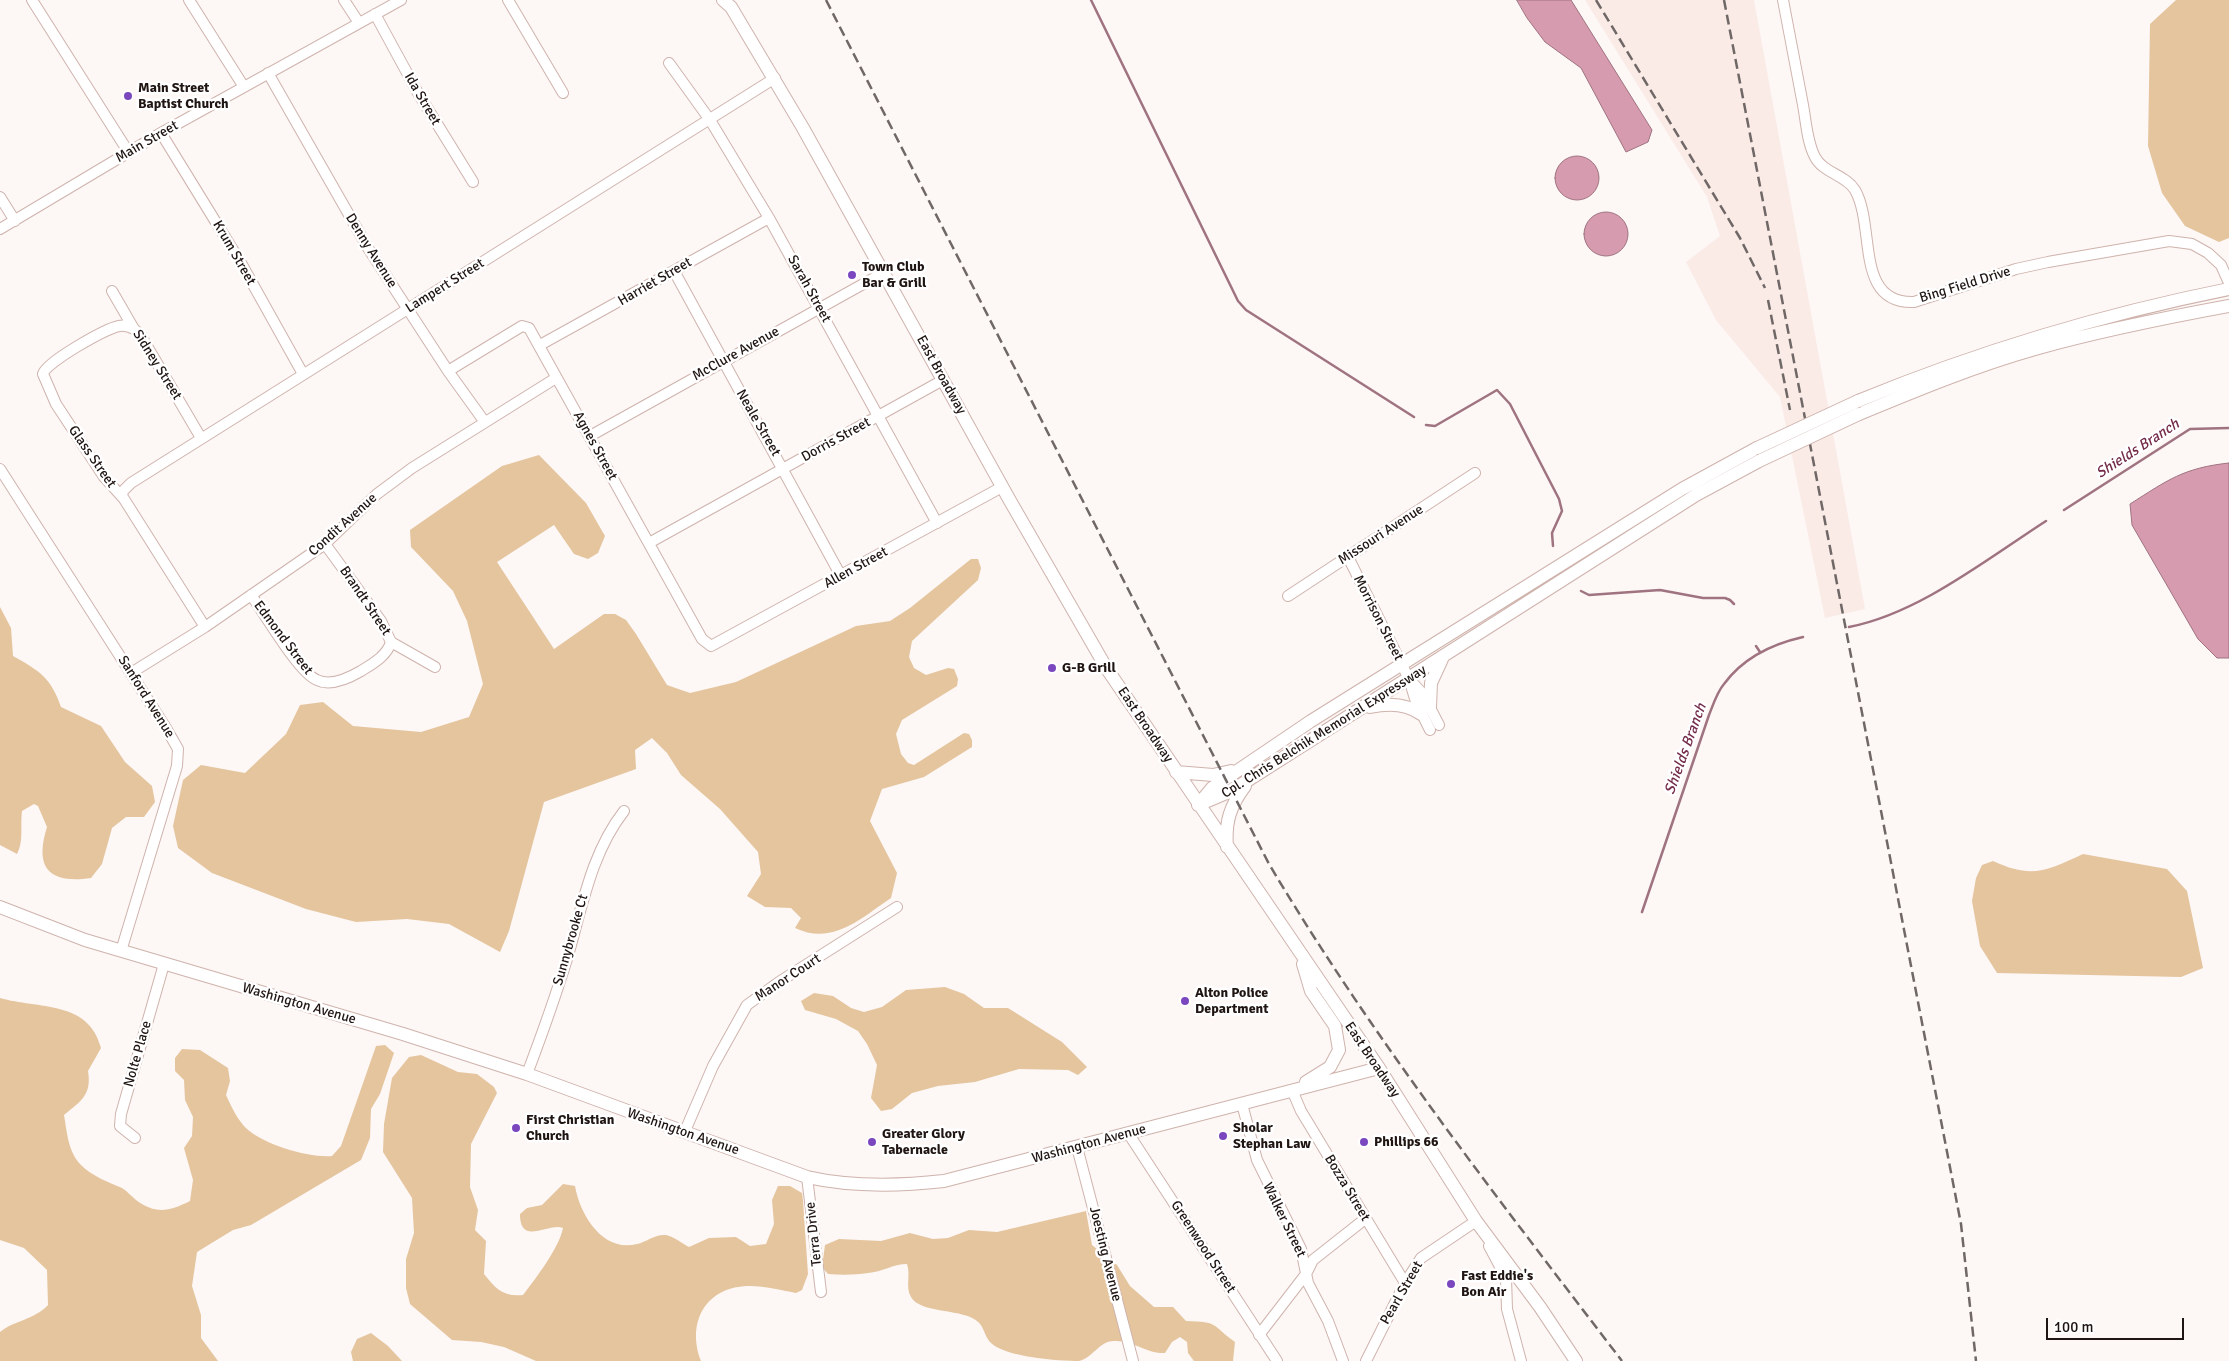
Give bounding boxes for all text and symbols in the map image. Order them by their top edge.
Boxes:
street label: Ida Street [400,70,444,128]
place label: Main Street Baptist Church [138,80,229,112]
marker: Main Street Baptist Church [122,90,134,102]
street label: Main Street [113,117,181,167]
street label: Denny Avenue [341,211,401,291]
street label: Krum Street [209,218,259,288]
street label: Sarah Street [784,252,834,326]
street label: Harriet Street [615,254,695,310]
street label: Lampert Street [402,255,488,317]
place label: Town Club Bar & Grill [862,259,926,292]
street label: Bing Field Drive [1917,263,2013,307]
marker: Town Club Bar & Grill [846,269,858,281]
street label: McClure Avenue [690,323,782,385]
street label: Sidney Street [129,327,185,403]
street label: East Broadway [912,333,970,417]
street label: Neale Street [732,387,784,459]
street label: Agnes Street [569,409,621,483]
street label: Dorris Street [799,414,873,466]
water label: Shields Branch [2093,415,2183,483]
street label: Glass Street [64,423,120,491]
street label: Condit Avenue [305,490,381,560]
street label: Missouri Avenue [1335,501,1427,569]
street label: Allen Street [821,544,891,592]
street label: Brandt Street [336,563,394,639]
street label: Morrison Street [1349,573,1407,663]
street label: Edmond Street [250,598,316,678]
street label: Sanford Avenue [114,653,178,741]
place label: G-B Grill [1062,660,1116,676]
marker: G-B Grill [1046,662,1058,674]
street label: Cpl. Chris Belchik Memorial Expressway [1218,662,1430,802]
street label: East Broadway [1114,684,1176,766]
water label: Shields Branch [1661,701,1711,797]
street label: Sunnybrooke Ct [550,892,592,988]
street label: Manor Court [752,950,824,1006]
street label: Washington Avenue [240,980,358,1028]
place label: Alton Police Department [1195,985,1269,1018]
marker: Alton Police Department [1179,995,1191,1007]
street label: Nolte Place [121,1019,155,1089]
street label: East Broadway [1341,1019,1403,1101]
street label: Washington Avenue [625,1105,741,1159]
place label: First Christian Church [526,1112,614,1144]
place label: Sholar Stephan Law [1233,1120,1311,1152]
street label: Washington Avenue [1030,1121,1148,1167]
marker: First Christian Church [510,1122,522,1134]
place label: Greater Glory Tabernacle [882,1126,965,1158]
marker: Sholar Stephan Law [1217,1130,1229,1142]
place label: Phillips 66 [1374,1134,1439,1150]
marker: Greater Glory Tabernacle [866,1136,878,1148]
marker: Phillips 66 [1358,1136,1370,1148]
street label: Bozza Street [1321,1152,1373,1224]
street label: Walker Street [1259,1180,1309,1260]
street label: Greenwood Street [1167,1198,1239,1296]
street label: Terra Drive [802,1201,826,1267]
street label: Joesting Avenue [1085,1205,1125,1303]
street label: Pearl Street [1377,1258,1427,1328]
place label: Fast Eddie's Bon Air [1461,1268,1533,1300]
marker: Fast Eddie's Bon Air [1445,1278,1457,1290]
scale bar [2049,1308,2186,1340]
text: 100 m [2054,1318,2094,1336]

